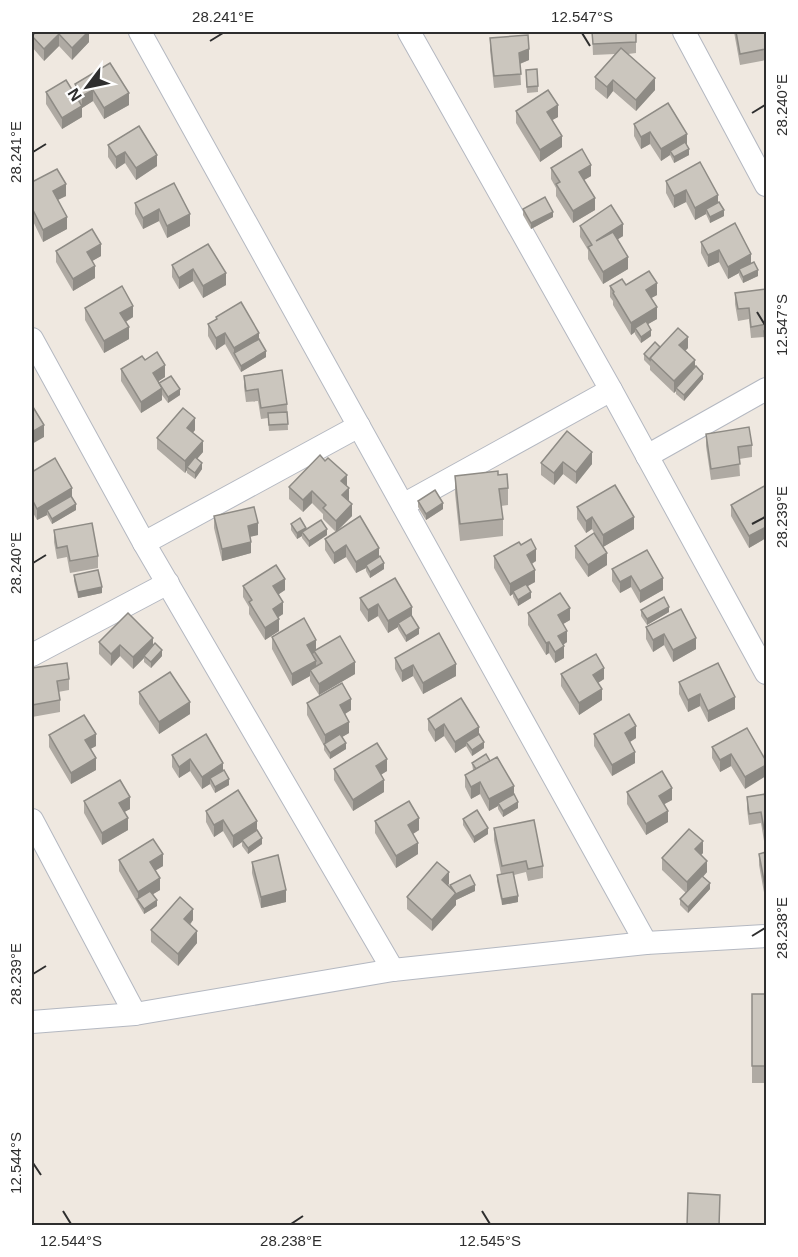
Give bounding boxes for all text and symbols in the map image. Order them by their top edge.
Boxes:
text: 28.241°E [192,8,254,25]
text: 12.547°S [551,8,613,25]
north arrow [57,57,117,117]
text: 28.240°E [773,74,790,136]
text: N [64,85,85,104]
text: 28.241°E [7,121,24,183]
text: 12.547°S [773,294,790,356]
text: 28.239°E [773,486,790,548]
text: 28.240°E [7,532,24,594]
text: 28.238°E [773,897,790,959]
text: 28.239°E [7,943,24,1005]
text: 12.544°S [7,1132,24,1194]
text: 12.544°S [40,1232,102,1249]
text: 28.238°E [260,1232,322,1249]
text: 12.545°S [459,1232,521,1249]

